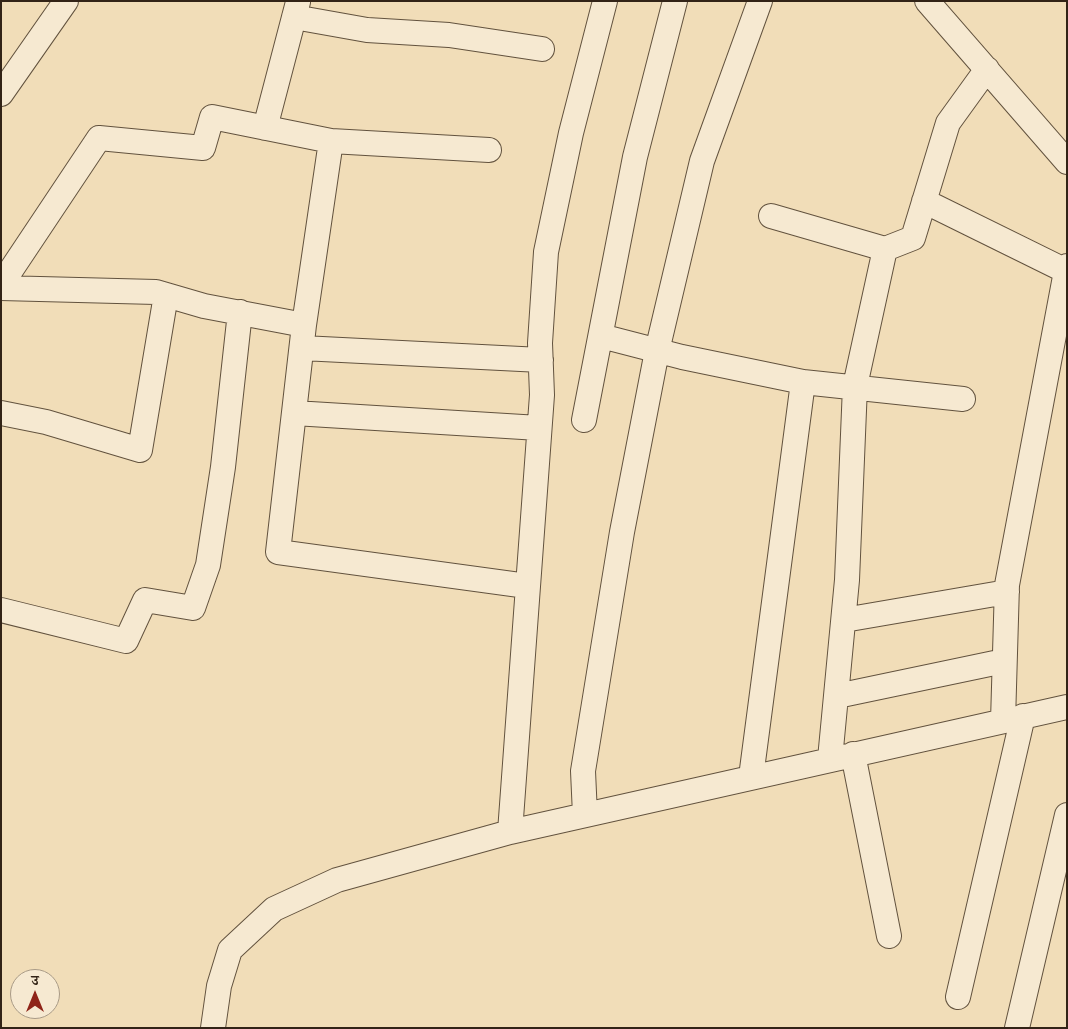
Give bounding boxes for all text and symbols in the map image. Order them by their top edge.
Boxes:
north arrow [10,969,60,1019]
text: उ [31,970,39,990]

